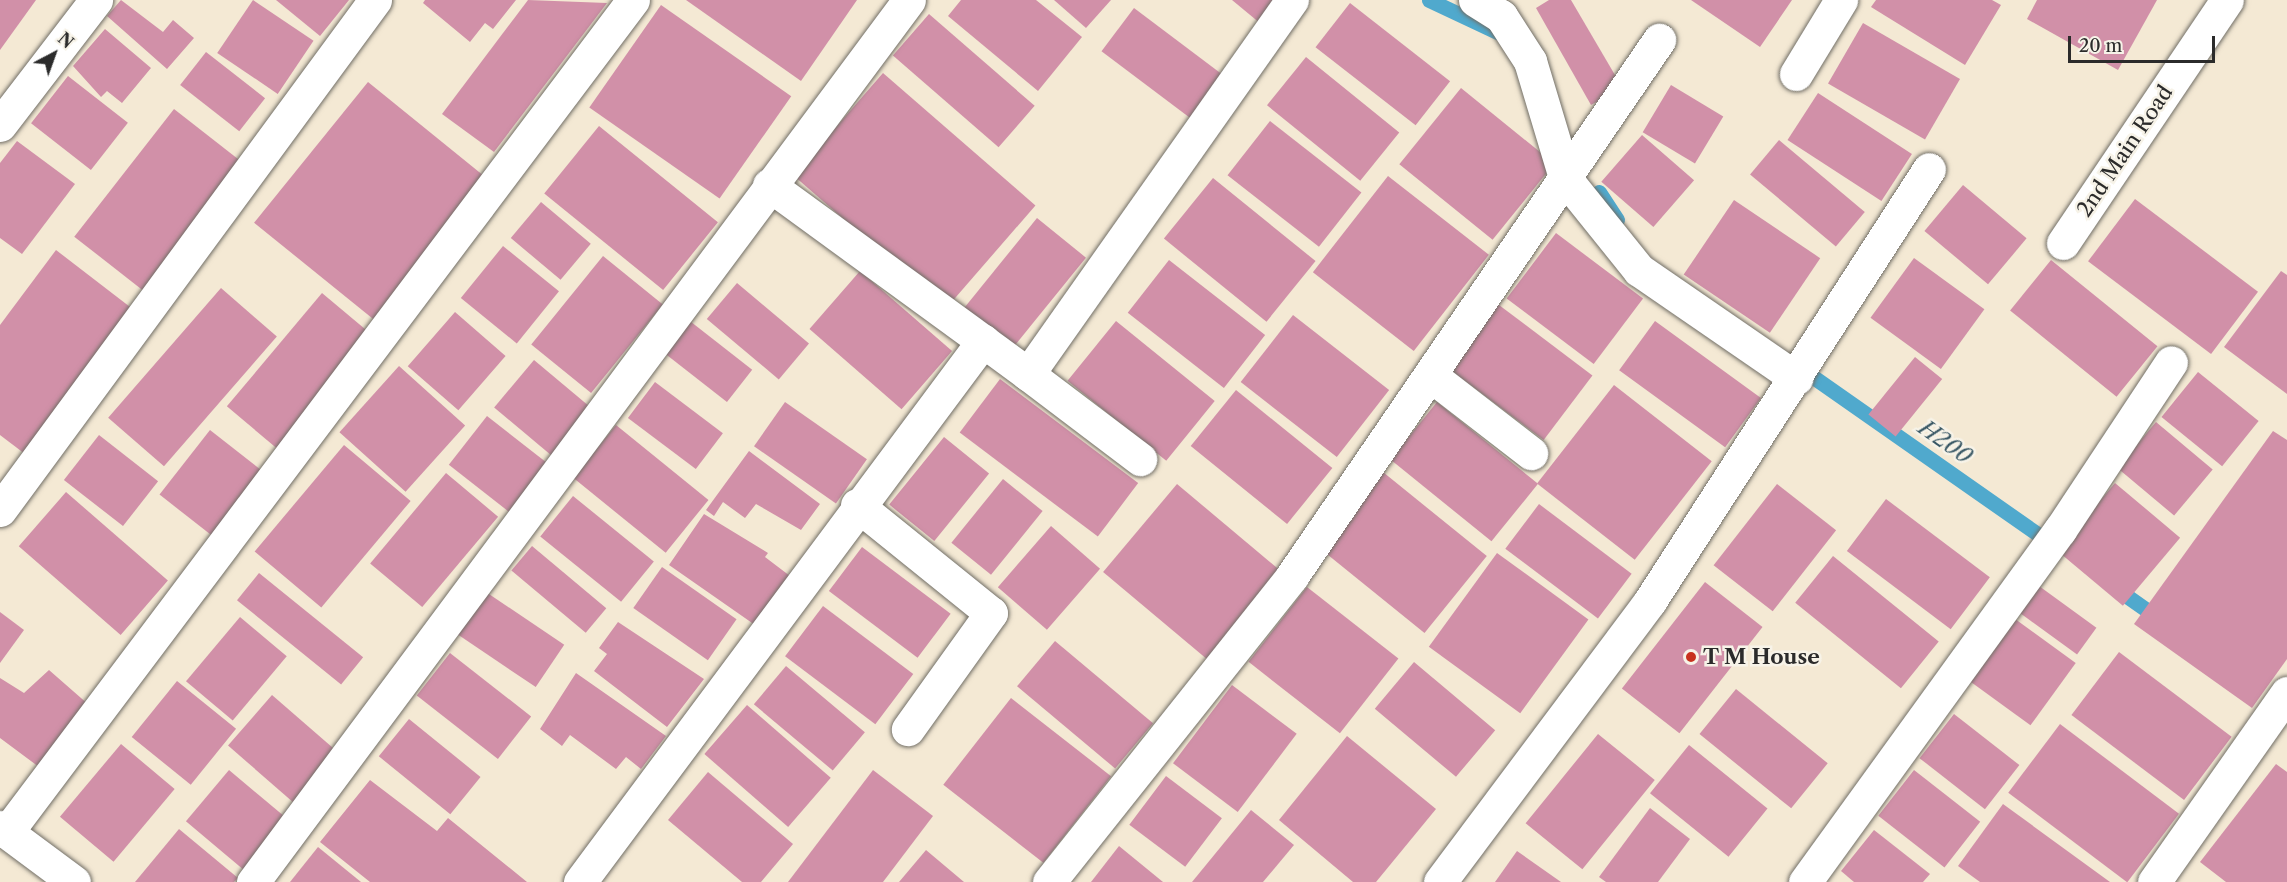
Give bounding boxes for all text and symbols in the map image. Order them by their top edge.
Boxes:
north arrow [24,24,84,84]
scale bar [2071,24,2218,62]
text: N [54,28,78,53]
text: 20 m [2079,35,2122,57]
street label: 2nd Main Road [2072,81,2178,221]
water label: H200 [1914,414,1976,470]
place label: T M House [1703,644,1820,670]
marker: T M House [1684,650,1698,664]

